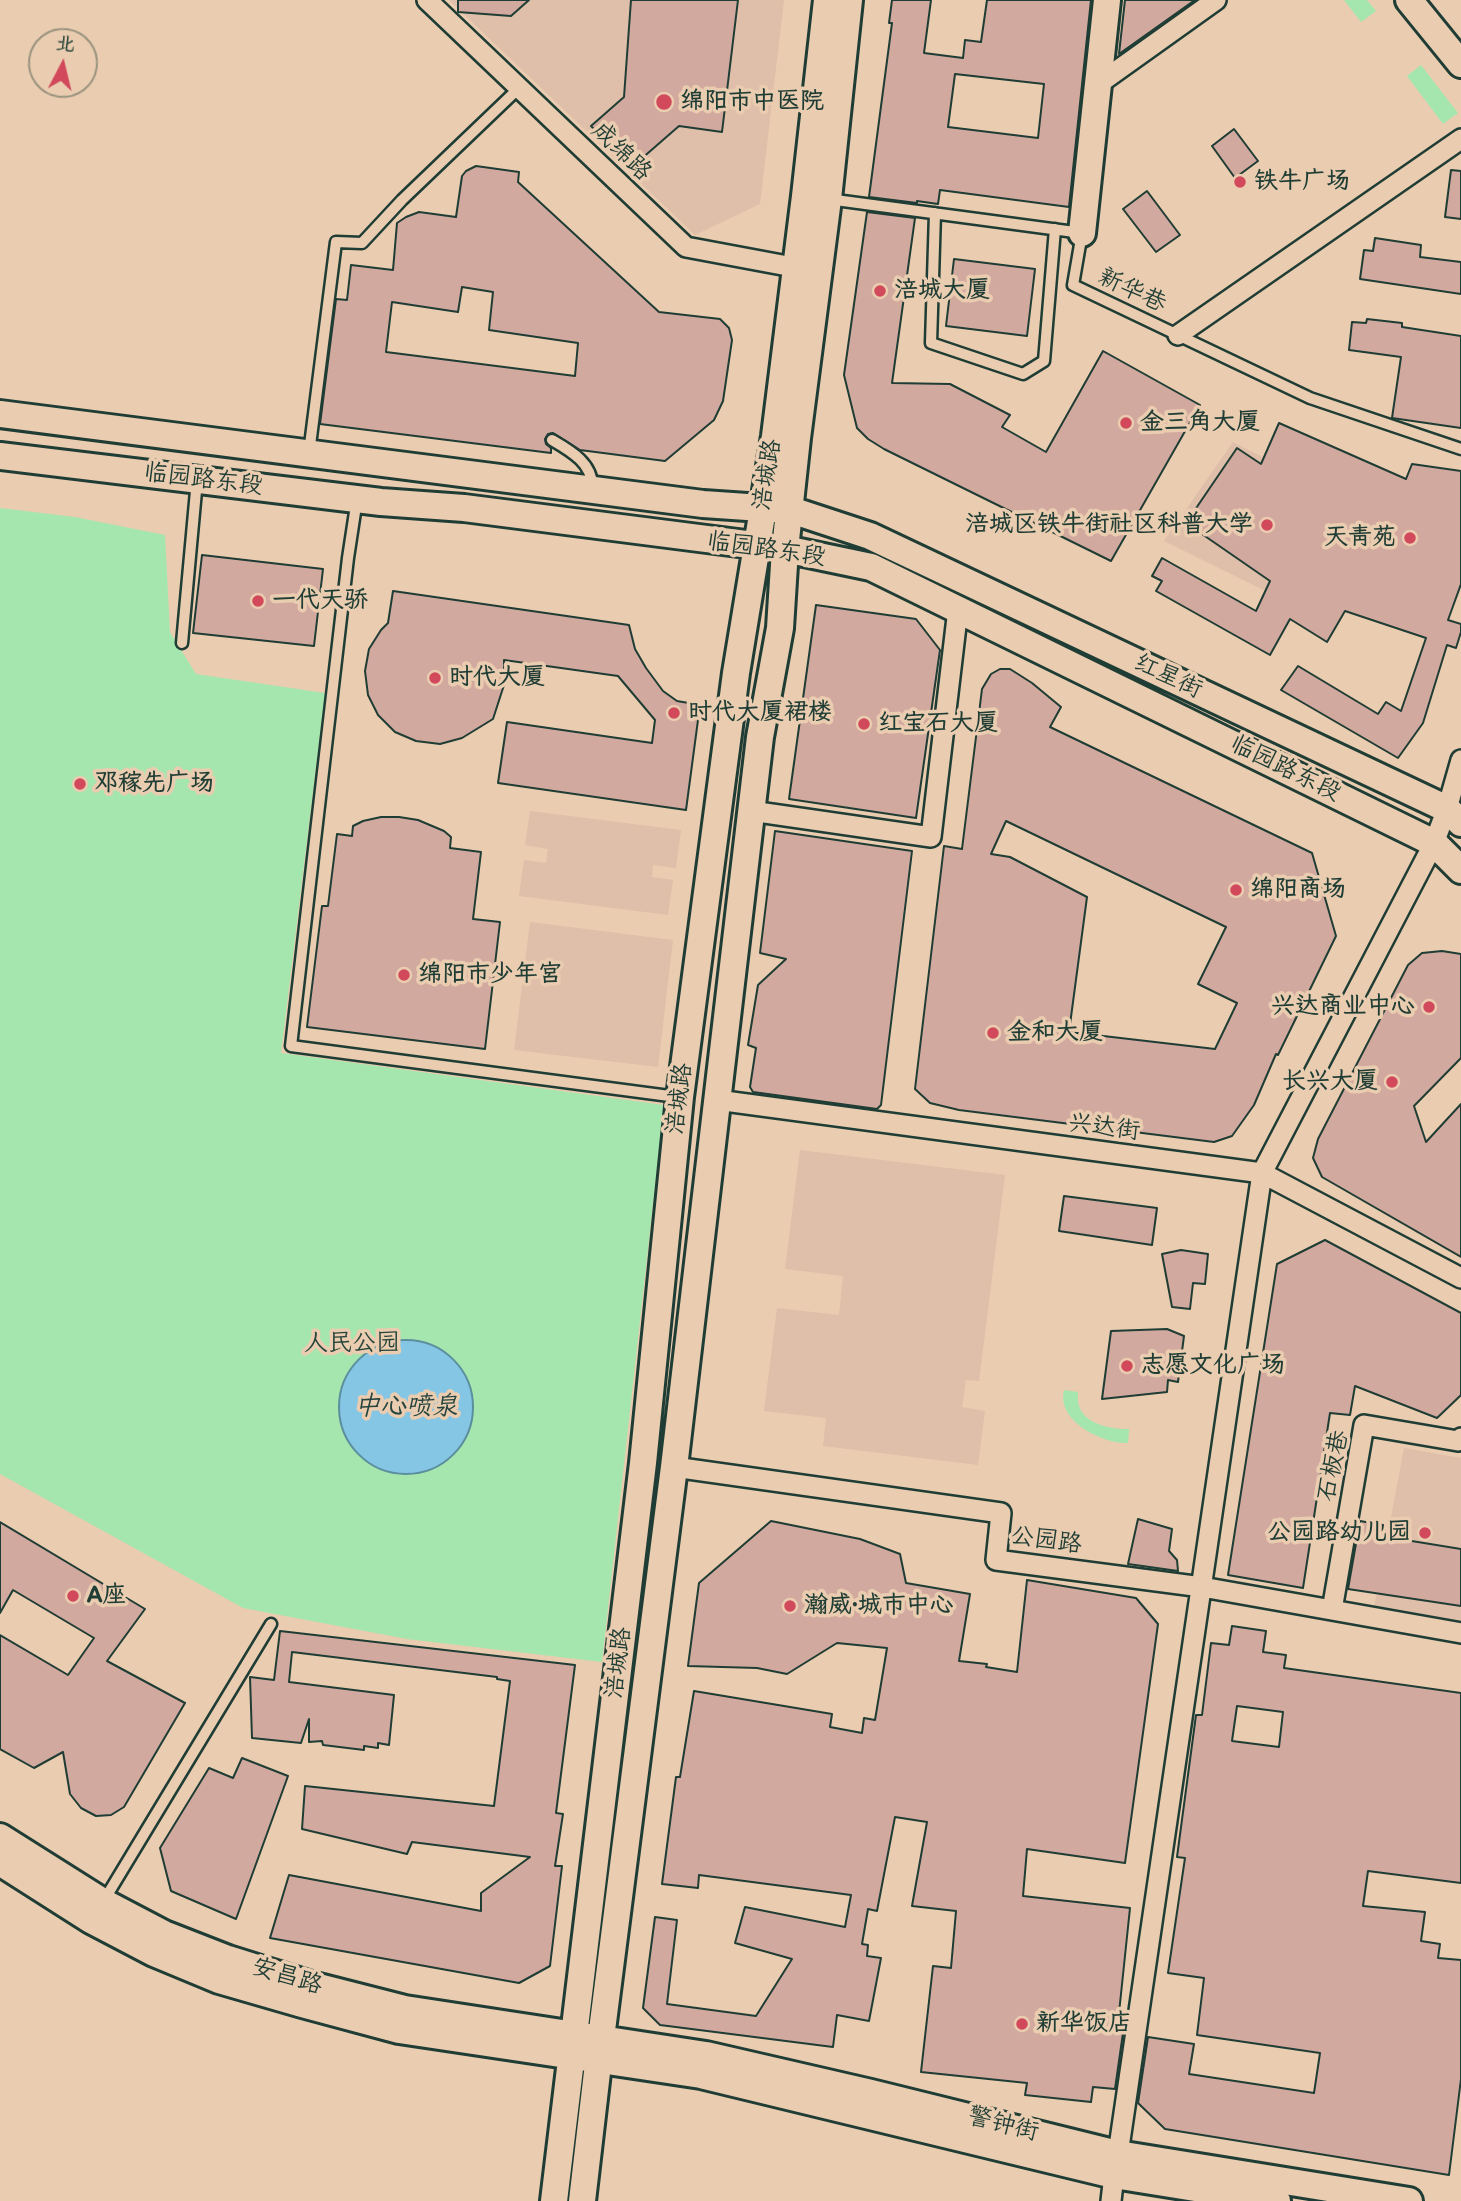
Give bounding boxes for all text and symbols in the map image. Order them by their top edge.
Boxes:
north arrow [28,28,98,98]
text: 北 [55,31,76,56]
place label: 绵阳市中医院 [680,88,824,116]
marker: 绵阳市中医院 [654,92,674,112]
street label: 成绵路 [585,117,657,187]
place label: 铁牛广场 [1254,168,1350,196]
marker: 铁牛广场 [1232,174,1248,190]
street label: 新华巷 [1093,263,1171,319]
place label: 涪城大厦 [894,277,990,305]
marker: 涪城大厦 [872,283,888,299]
place label: 金三角大厦 [1140,409,1260,437]
marker: 金三角大厦 [1118,415,1134,431]
street label: 涪城路 [748,437,788,513]
street label: 临园路东段 [142,458,264,502]
place label: 涪城区铁牛街社区科普大学 [965,511,1253,539]
marker: 涪城区铁牛街社区科普大学 [1259,517,1275,533]
place label: 天青苑 [1324,524,1396,552]
street label: 临园路东段 [705,527,827,573]
marker: 天青苑 [1402,530,1418,546]
place label: 一代天骄 [272,587,368,615]
marker: 一代天骄 [250,593,266,609]
street label: 红星街 [1129,649,1207,705]
place label: 时代大厦 [449,664,545,692]
marker: 时代大厦 [427,670,443,686]
place label: 时代大厦裙楼 [688,699,832,727]
marker: 时代大厦裙楼 [666,705,682,721]
place label: 红宝石大厦 [878,710,998,738]
marker: 红宝石大厦 [856,716,872,732]
street label: 临园路东段 [1225,730,1345,808]
place label: 邓稼先广场 [94,770,214,798]
marker: 邓稼先广场 [72,776,88,792]
place label: 绵阳商场 [1250,876,1346,904]
marker: 绵阳商场 [1228,882,1244,898]
place label: 绵阳市少年宫 [418,961,562,989]
marker: 绵阳市少年宫 [396,967,412,983]
place label: 兴达商业中心 [1271,993,1415,1021]
marker: 兴达商业中心 [1421,999,1437,1015]
place label: 金和大厦 [1007,1019,1103,1047]
marker: 金和大厦 [985,1025,1001,1041]
street label: 涪城路 [661,1062,699,1136]
place label: 长兴大厦 [1282,1068,1378,1096]
marker: 长兴大厦 [1384,1074,1400,1090]
street label: 兴达街 [1067,1109,1141,1147]
park label: 人民公园 [304,1330,400,1358]
place label: 志愿文化广场 [1141,1352,1285,1380]
marker: 志愿文化广场 [1119,1358,1135,1374]
water label: 中心喷泉 [354,1391,458,1423]
street label: 石板巷 [1312,1428,1356,1504]
place label: 公园路幼儿园 [1267,1519,1411,1547]
street label: 公园路 [1008,1522,1084,1560]
marker: 公园路幼儿园 [1417,1525,1433,1541]
place label: A座 [87,1582,126,1610]
marker: A座 [65,1588,81,1604]
place label: 瀚威·城市中心 [804,1592,954,1620]
marker: 瀚威·城市中心 [782,1598,798,1614]
street label: 涪城路 [600,1626,638,1700]
street label: 安昌路 [248,1953,326,2001]
place label: 新华饭店 [1036,2010,1132,2038]
marker: 新华饭店 [1014,2016,1030,2032]
street label: 警钟街 [965,2102,1041,2148]

